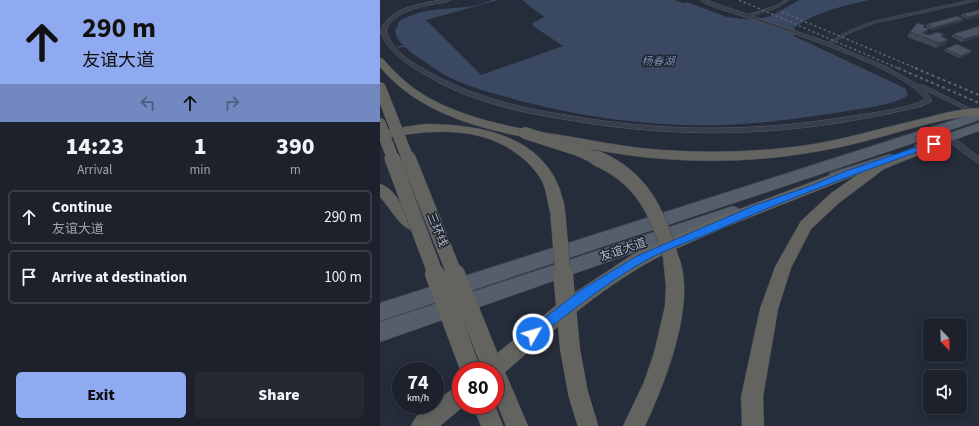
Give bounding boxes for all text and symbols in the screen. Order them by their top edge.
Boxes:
text: 290 m [82,8,156,48]
icon: ahead [16,16,68,68]
text: 友谊大道 [82,48,154,73]
water label: 杨春湖 [642,54,676,69]
icon: left [137,92,159,114]
icon: ahead [179,92,201,114]
icon: right [221,92,243,114]
pin [917,127,951,161]
text: 14:23 [65,129,124,164]
text: 1 [194,129,207,164]
text: 390 [276,129,315,164]
icon: arrive [923,133,945,155]
text: Arrival [77,161,112,179]
text: min [190,161,211,179]
text: m [290,161,301,179]
text: Continue [52,197,112,218]
icon: ahead [18,206,40,228]
text: 290 m [324,207,362,228]
street label: 三环线 [422,210,452,250]
text: 友谊大道 [52,220,104,238]
street label: 友谊大道 [598,234,648,266]
icon: arrive [18,266,40,288]
text: Arrive at destination [52,267,187,288]
text: 100 m [324,267,362,288]
position arrow [512,313,554,355]
north arrow [923,318,967,362]
map controls [923,318,967,414]
speed limit sign: 80 [452,362,504,414]
text: 74 [407,369,429,397]
button: sound [923,370,967,414]
button: Exit [16,372,186,418]
button: Share [194,372,364,418]
text: km/h [407,391,429,405]

